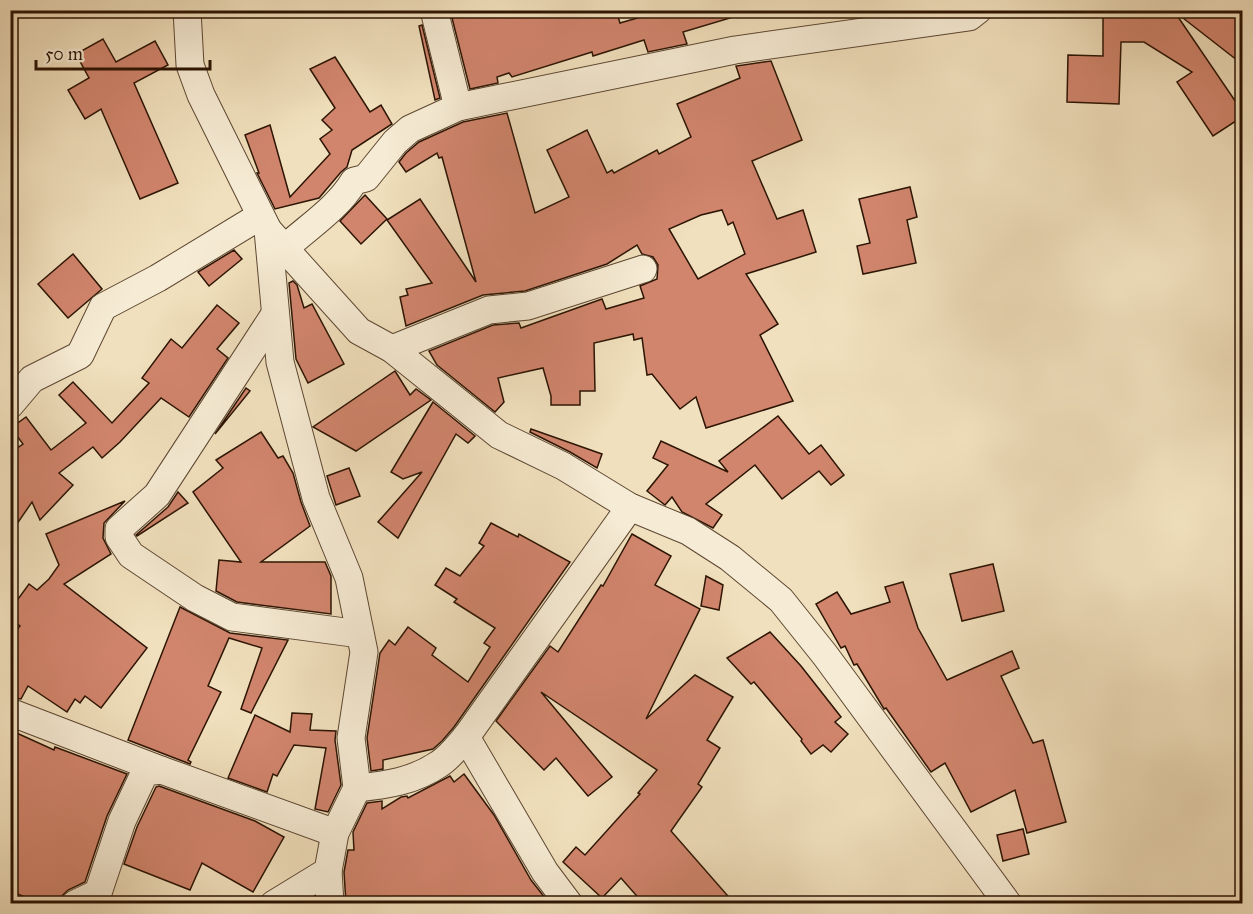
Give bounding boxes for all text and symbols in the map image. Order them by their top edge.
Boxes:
scale bar [36,33,210,71]
text: 50 m [45,43,83,65]

